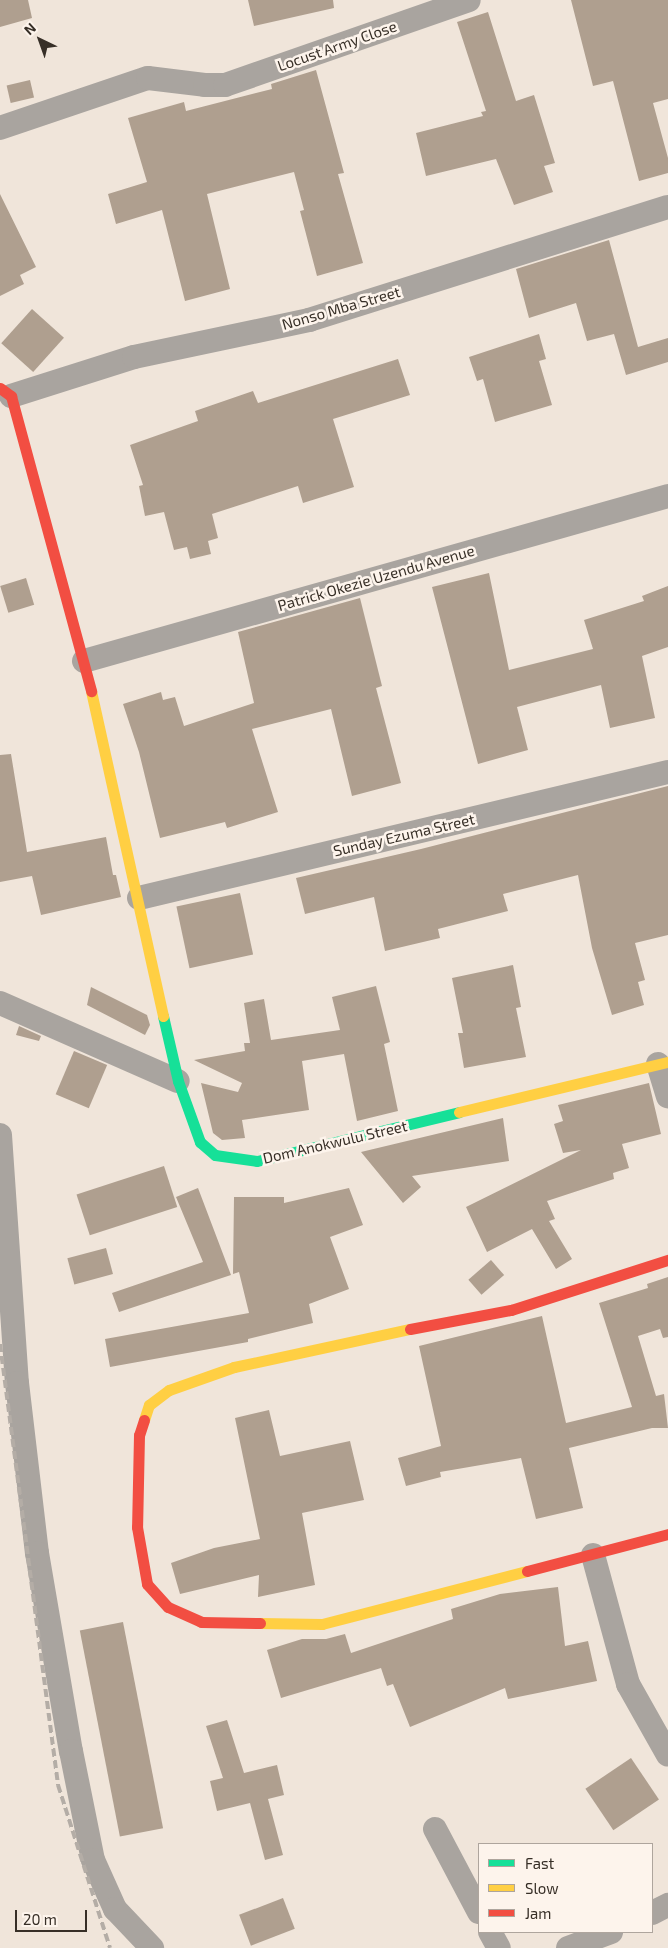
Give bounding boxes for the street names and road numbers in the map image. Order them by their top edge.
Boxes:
street label: Locust Army Close [275,17,399,75]
street label: Nonso Mba Street [280,282,402,334]
street label: Patrick Okezie Uzendu Avenue [275,541,477,615]
street label: Sunday Ezuma Street [331,810,477,860]
street label: Dom Anokwulu Street [261,1117,409,1167]

